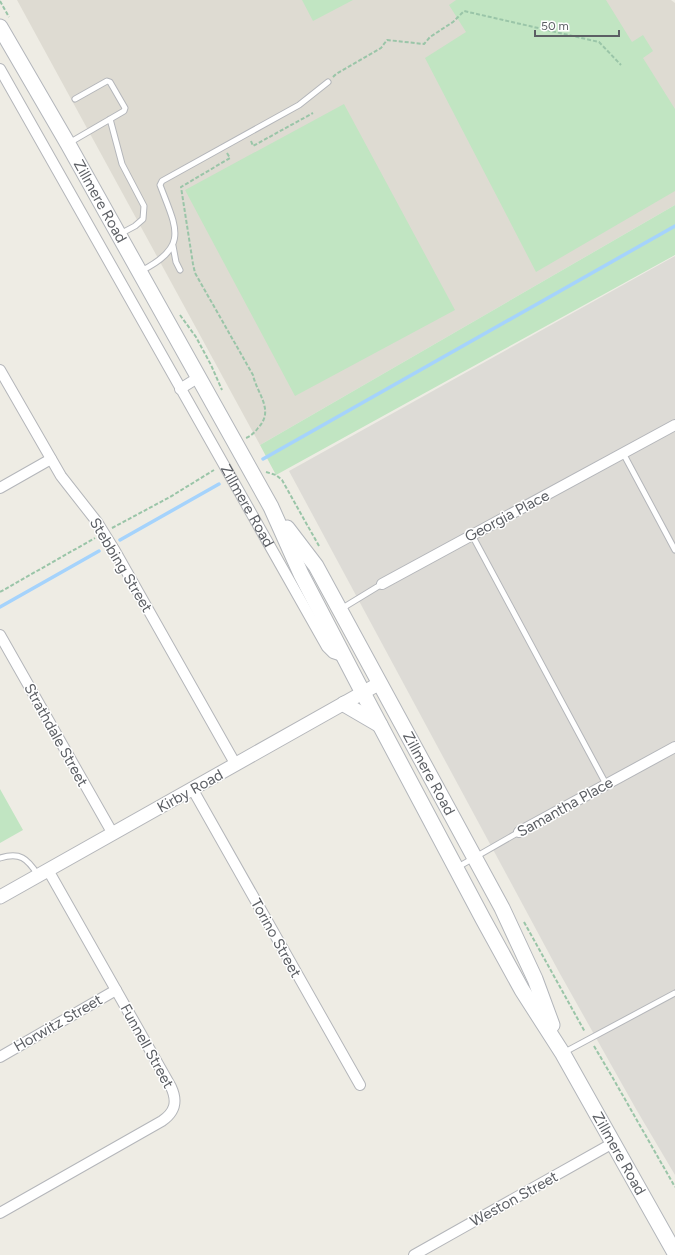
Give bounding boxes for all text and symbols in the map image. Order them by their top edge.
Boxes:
scale bar [535,12,619,38]
text: 50 m [541,19,569,33]
street label: Zillmere Road [70,157,130,246]
street label: Zillmere Road [217,461,278,551]
street label: Georgia Place [462,486,552,546]
street label: Stebbing Street [86,515,156,616]
street label: Strathdale Street [20,680,92,790]
street label: Zillmere Road [399,729,459,818]
street label: Kirby Road [154,766,226,816]
street label: Samantha Place [514,773,616,841]
street label: Torino Street [247,895,305,981]
street label: Horwitz Street [11,990,106,1056]
street label: Funnell Street [116,1001,178,1092]
street label: Zillmere Road [589,1109,650,1198]
street label: Weston Street [467,1167,561,1230]

